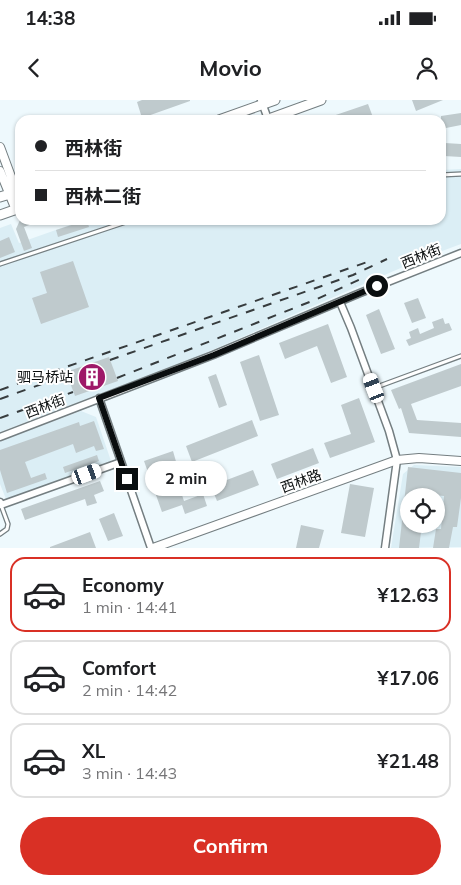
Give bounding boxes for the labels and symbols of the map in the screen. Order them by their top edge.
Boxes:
street label: 西林街 [398,240,444,272]
route start [366,275,388,297]
building icon: 驷马桥站 [77,362,107,392]
place label: 驷马桥站 [17,368,73,386]
car [361,371,386,405]
street label: 西林街 [22,390,68,422]
car [70,462,103,486]
callout: 2 min [144,462,227,496]
street label: 西林路 [278,465,324,497]
route end [116,468,138,490]

